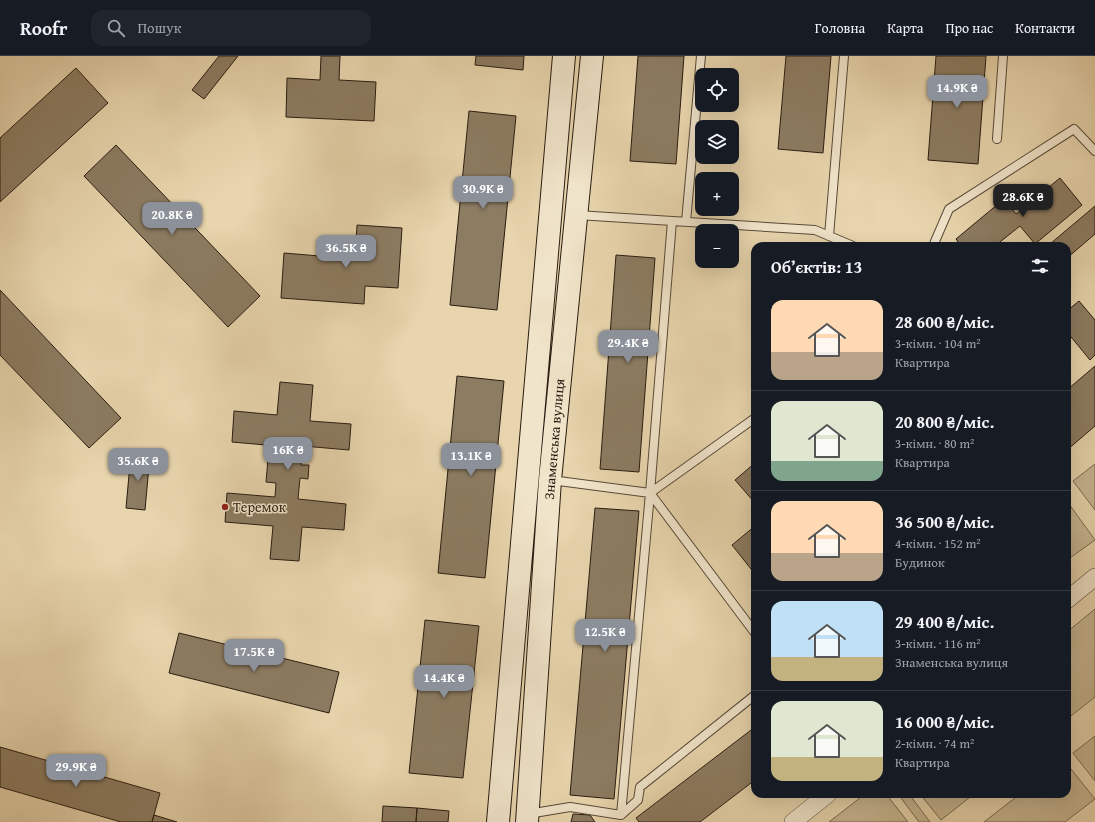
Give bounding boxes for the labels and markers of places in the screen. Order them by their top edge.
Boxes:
pin: 14.9K ₴ [920,75,994,109]
pin: 30.9K ₴ [446,176,520,210]
pin: 28.6K ₴ [986,184,1060,218]
pin: 20.8K ₴ [135,202,209,236]
pin: 36.5K ₴ [309,235,383,269]
pin: 29.4K ₴ [591,330,665,364]
pin: 16K ₴ [260,437,316,471]
pin: 13.1K ₴ [434,443,508,477]
pin: 35.6K ₴ [101,448,175,482]
place label: Теремок [233,497,287,517]
marker: Теремок [220,502,230,512]
pin: 12.5K ₴ [568,619,642,653]
pin: 17.5K ₴ [217,639,291,673]
pin: 14.4K ₴ [407,665,481,699]
pin: 29.9K ₴ [39,754,113,788]

